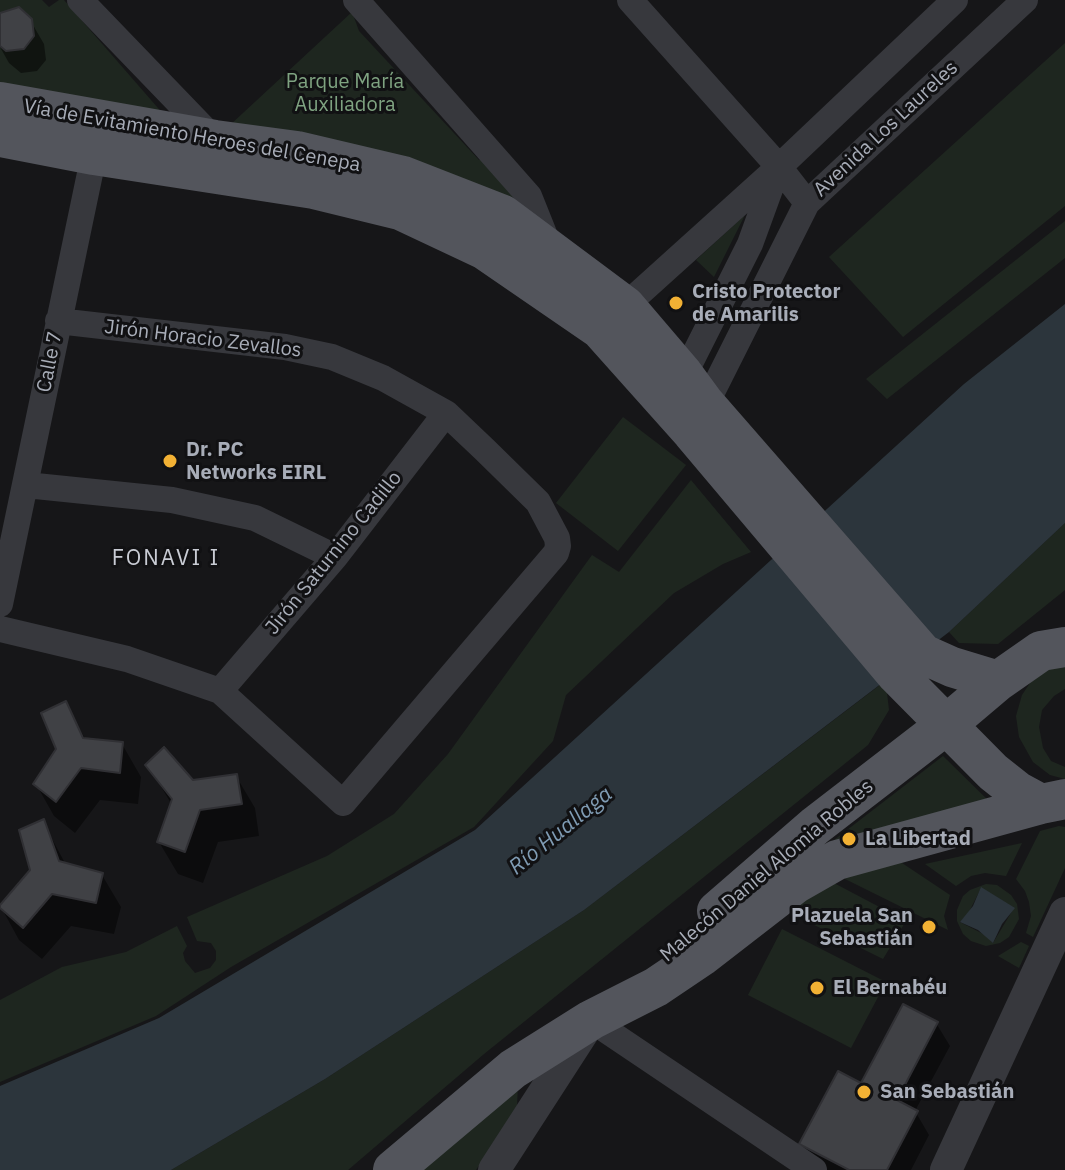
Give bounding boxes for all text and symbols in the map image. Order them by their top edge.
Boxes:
street label: Avenida Los Laureles [809,56,963,202]
park label: Parque María Auxiliadora [286,70,404,117]
street label: Vía de Evitamiento Heroes del Cenepa [22,95,362,177]
place label: Cristo Protector de Amarilis [692,280,840,327]
marker: Cristo Protector de Amarilis [667,294,685,312]
street label: Jirón Horacio Zevallos [103,315,303,363]
street label: Calle 7 [32,329,68,395]
place label: Dr. PC Networks EIRL [186,438,326,485]
marker: Dr. PC Networks EIRL [161,452,179,470]
street label: Jirón Saturnino Cadillo [261,467,407,639]
district label: FONAVI I [112,546,220,572]
street label: Malecón Daniel Alomia Robles [656,775,878,967]
water label: Río Huallaga [504,781,618,881]
place label: La Libertad [865,827,971,851]
marker: La Libertad [840,830,858,848]
place label: Plazuela San Sebastián [791,904,913,951]
marker: Plazuela San Sebastián [920,918,938,936]
place label: El Bernabéu [833,976,947,1000]
marker: El Bernabéu [808,979,826,997]
place label: San Sebastián [880,1080,1014,1104]
marker: San Sebastián [855,1083,873,1101]

